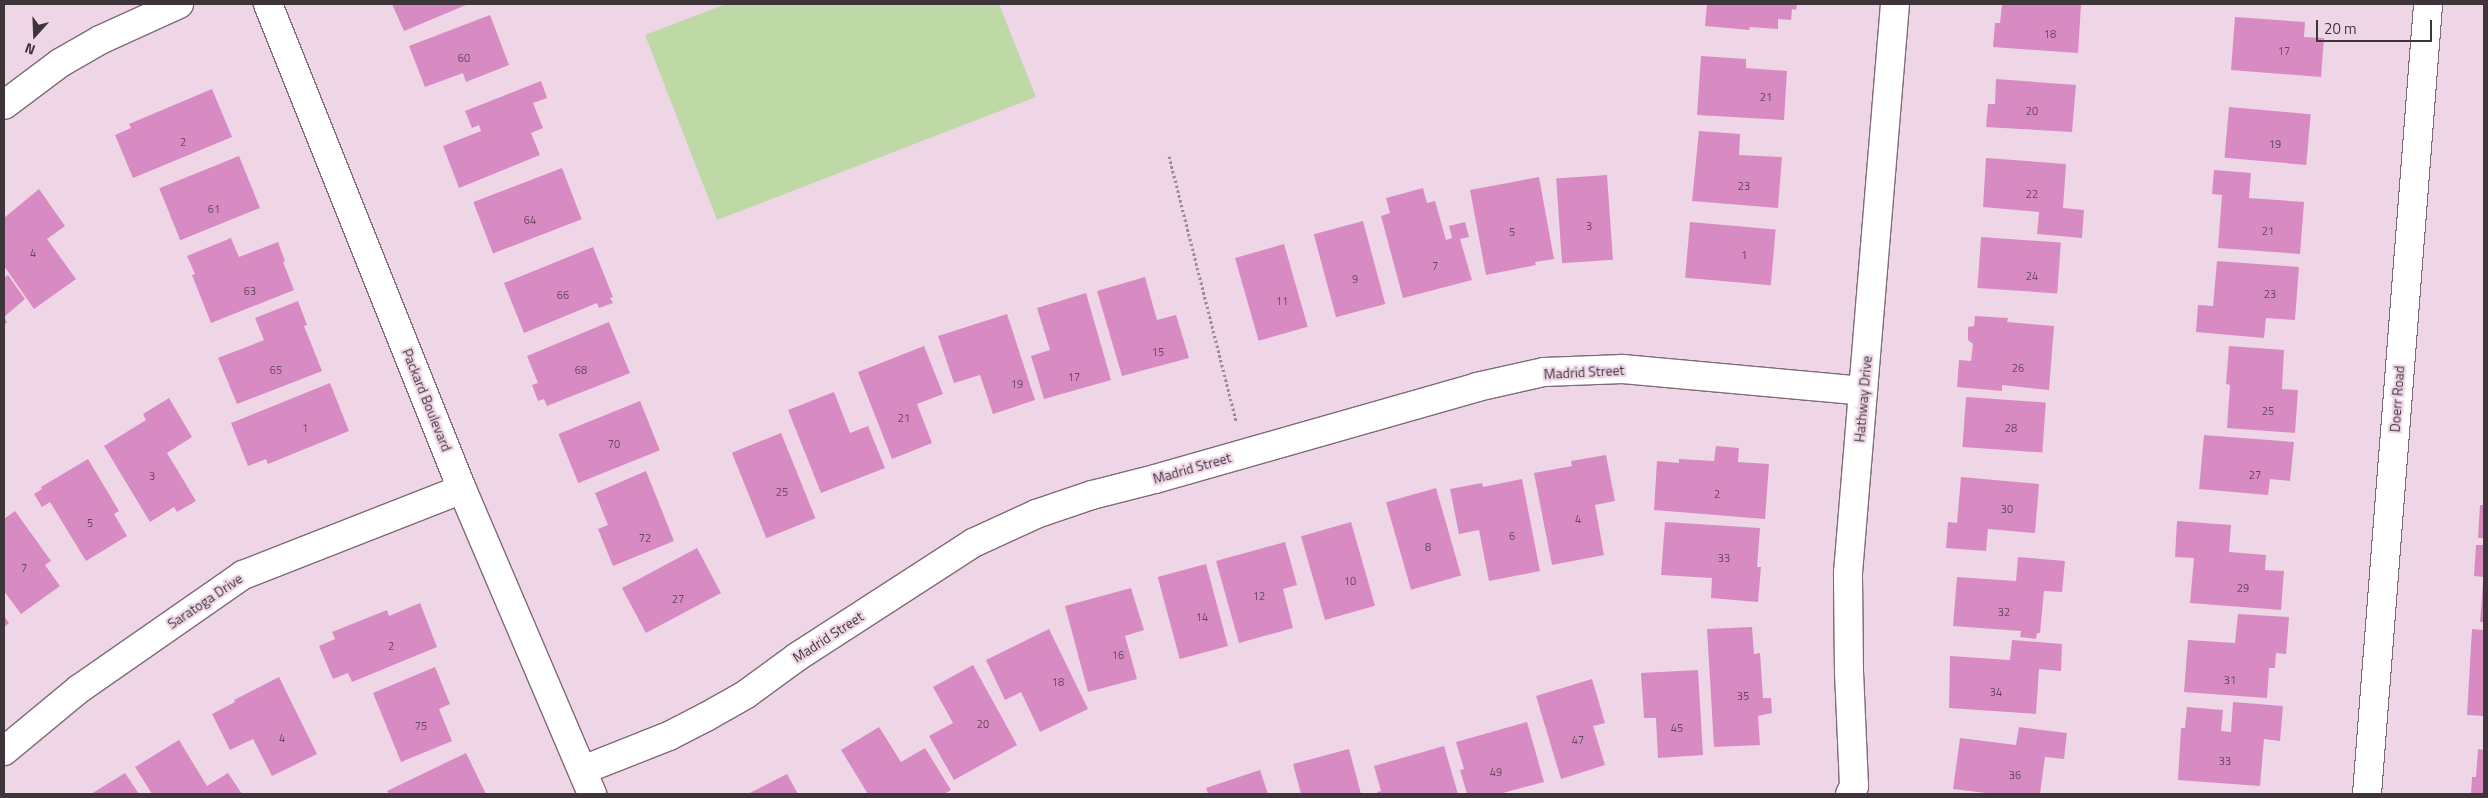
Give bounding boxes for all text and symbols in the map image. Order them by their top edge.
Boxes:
north arrow [10,10,60,60]
scale bar [2318,10,2434,42]
text: 20 m [2324,17,2357,40]
house number: 18 [2044,27,2056,41]
text: N [22,38,38,61]
house number: 17 [2278,44,2290,58]
house number: 60 [458,51,470,65]
house number: 21 [1760,90,1772,104]
house number: 20 [2026,104,2038,118]
house number: 2 [180,135,186,149]
house number: 19 [2269,137,2281,151]
house number: 23 [1738,179,1750,193]
house number: 22 [2026,187,2038,201]
house number: 61 [208,202,220,216]
house number: 64 [524,213,536,227]
house number: 3 [1586,219,1592,233]
house number: 21 [2262,224,2274,238]
house number: 5 [1509,225,1515,239]
house number: 4 [30,246,36,260]
house number: 1 [1741,248,1747,262]
house number: 7 [1432,259,1438,273]
house number: 24 [2026,269,2038,283]
house number: 9 [1352,272,1358,286]
house number: 63 [244,284,256,298]
house number: 23 [2264,287,2276,301]
house number: 66 [557,288,569,302]
house number: 11 [1276,294,1288,308]
house number: 15 [1152,345,1164,359]
street label: Packard Boulevard [399,346,455,454]
street label: Hathway Drive [1851,355,1875,443]
house number: 26 [2012,361,2024,375]
street label: Madrid Street [1543,362,1625,382]
house number: 65 [270,363,282,377]
house number: 68 [575,363,587,377]
street label: Doerr Road [2386,365,2408,433]
house number: 17 [1068,370,1080,384]
house number: 19 [1011,377,1023,391]
house number: 25 [2262,404,2274,418]
house number: 21 [898,411,910,425]
house number: 1 [302,421,308,435]
house number: 28 [2005,421,2017,435]
house number: 70 [608,437,620,451]
street label: Madrid Street [1151,449,1233,487]
house number: 27 [2249,468,2261,482]
house number: 3 [149,469,155,483]
house number: 25 [776,485,788,499]
house number: 2 [1714,487,1720,501]
house number: 30 [2001,502,2013,516]
house number: 4 [1575,512,1581,526]
house number: 5 [87,516,93,530]
house number: 6 [1509,529,1515,543]
house number: 72 [639,531,651,545]
house number: 8 [1425,540,1431,554]
house number: 33 [1718,551,1730,565]
house number: 7 [21,561,27,575]
street label: Saratoga Drive [164,570,246,632]
house number: 10 [1344,574,1356,588]
house number: 29 [2237,581,2249,595]
house number: 12 [1253,589,1265,603]
house number: 27 [672,592,684,606]
house number: 32 [1998,605,2010,619]
street label: Madrid Street [790,608,866,666]
house number: 14 [1196,610,1208,624]
house number: 2 [388,639,394,653]
house number: 16 [1112,648,1124,662]
house number: 31 [2224,673,2236,687]
house number: 18 [1052,675,1064,689]
house number: 34 [1990,685,2002,699]
house number: 35 [1737,689,1749,703]
house number: 20 [977,717,989,731]
house number: 75 [415,719,427,733]
house number: 45 [1671,721,1683,735]
house number: 4 [279,731,285,745]
house number: 47 [1572,733,1584,747]
house number: 33 [2219,754,2231,768]
house number: 49 [1490,765,1502,779]
house number: 36 [2009,768,2021,782]

